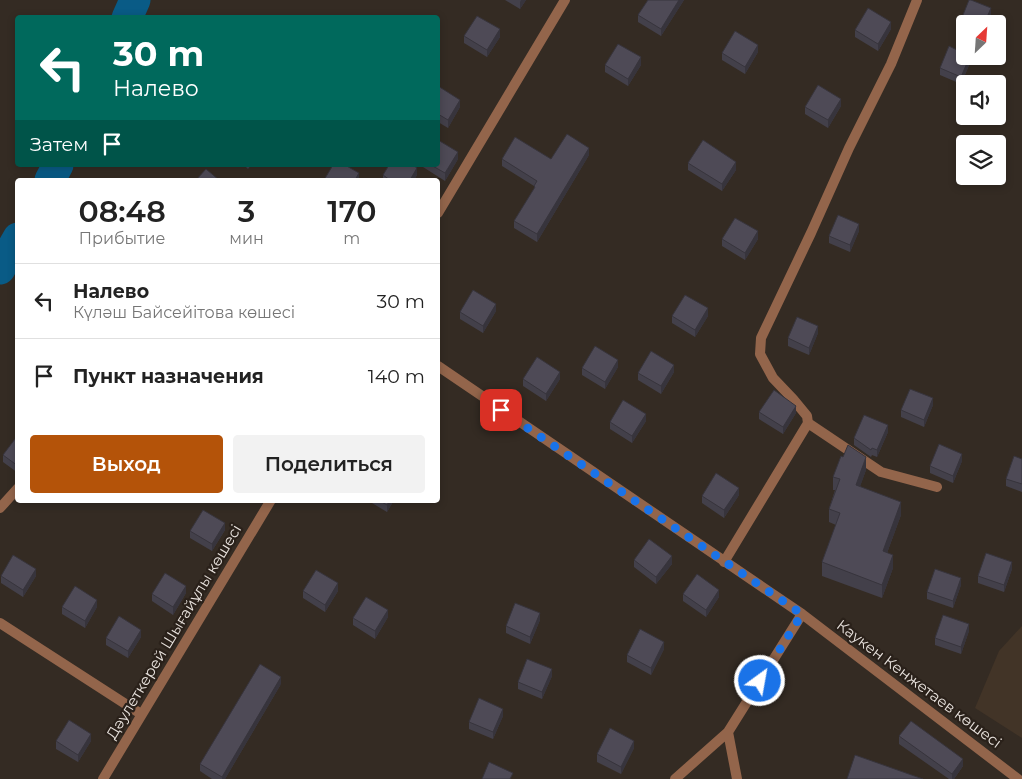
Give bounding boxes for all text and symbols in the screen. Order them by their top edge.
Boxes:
north arrow [956,15,1006,65]
map controls [956,15,1006,185]
text: 30 m [113,32,204,75]
icon: left [30,35,95,100]
text: Налево [113,75,199,102]
button: sound [956,75,1006,125]
icon: arrive [98,130,126,158]
text: Затем [30,133,88,156]
button: layers [956,135,1006,185]
text: 08:48 [78,193,166,230]
text: 3 [238,193,255,230]
text: 170 [327,193,376,230]
text: Прибытие [79,229,166,248]
text: мин [229,229,264,248]
text: m [343,229,360,248]
text: Налево [73,280,149,303]
icon: left [30,287,58,315]
text: 30 m [377,290,425,313]
text: Күләш Байсейітова көшесі [73,303,295,322]
icon: arrive [30,362,58,390]
text: Пункт назначения [73,365,264,388]
text: 140 m [368,365,425,388]
pin [480,389,522,431]
icon: arrive [487,396,515,424]
button: Выход [30,435,223,493]
button: Поделиться [233,435,425,493]
street label: Дәулеткерей Шығайұлы көшесі [102,521,245,743]
street label: Каукен Кенжетаев көшесі [833,615,1006,752]
position arrow [733,654,785,706]

